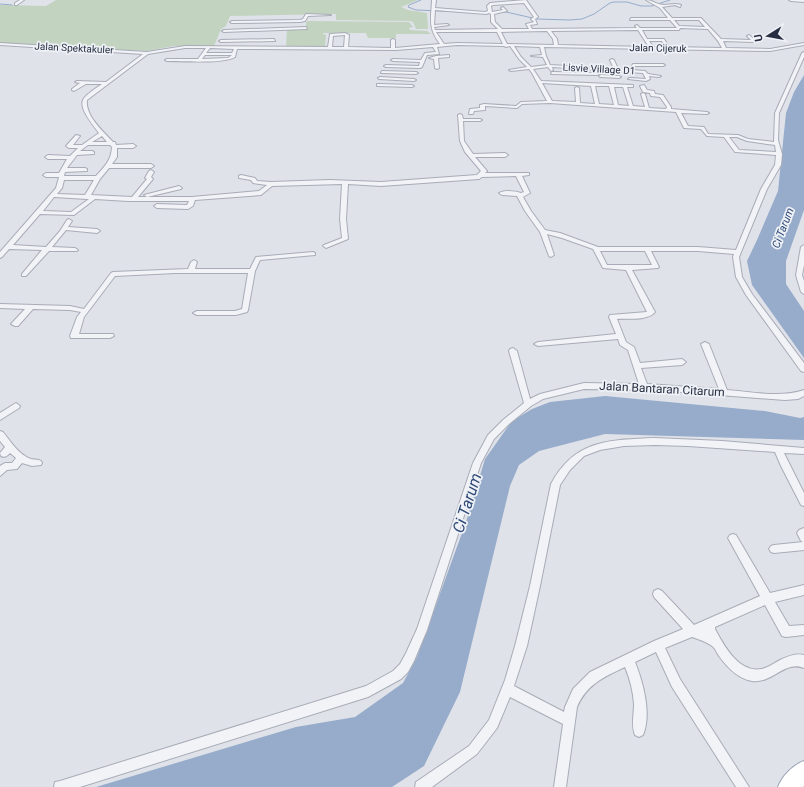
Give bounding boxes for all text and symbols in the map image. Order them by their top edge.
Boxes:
north arrow [748,16,788,56]
text: U [752,33,766,43]
street label: Jalan Spektakuler [34,40,114,56]
street label: Jalan Cijeruk [629,42,688,54]
street label: Lisvie Village D1 [562,62,636,76]
water label: Ci Tarum [769,206,797,250]
street label: Jalan Bantaran Citarum [599,379,725,399]
water label: Ci Tarum [448,471,486,535]

